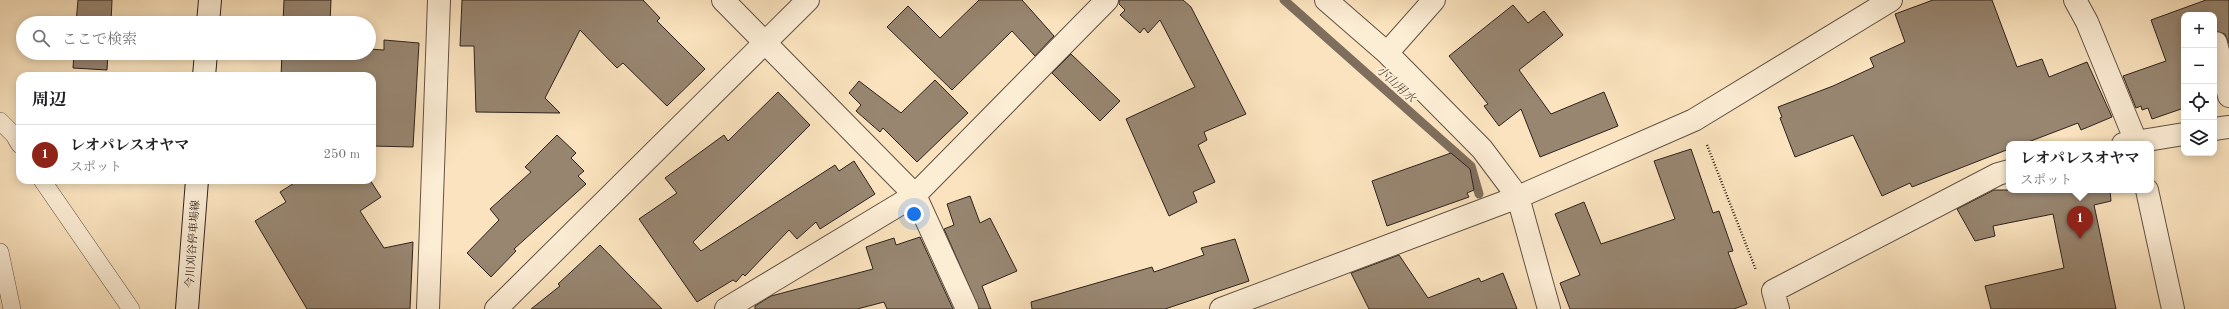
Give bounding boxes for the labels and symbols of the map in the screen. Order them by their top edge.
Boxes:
water label: 小山用水 [1373,63,1419,106]
street label: 今川刈谷停車場線 [183,200,202,288]
your location [904,204,924,224]
pin: 1 [2067,206,2093,239]

